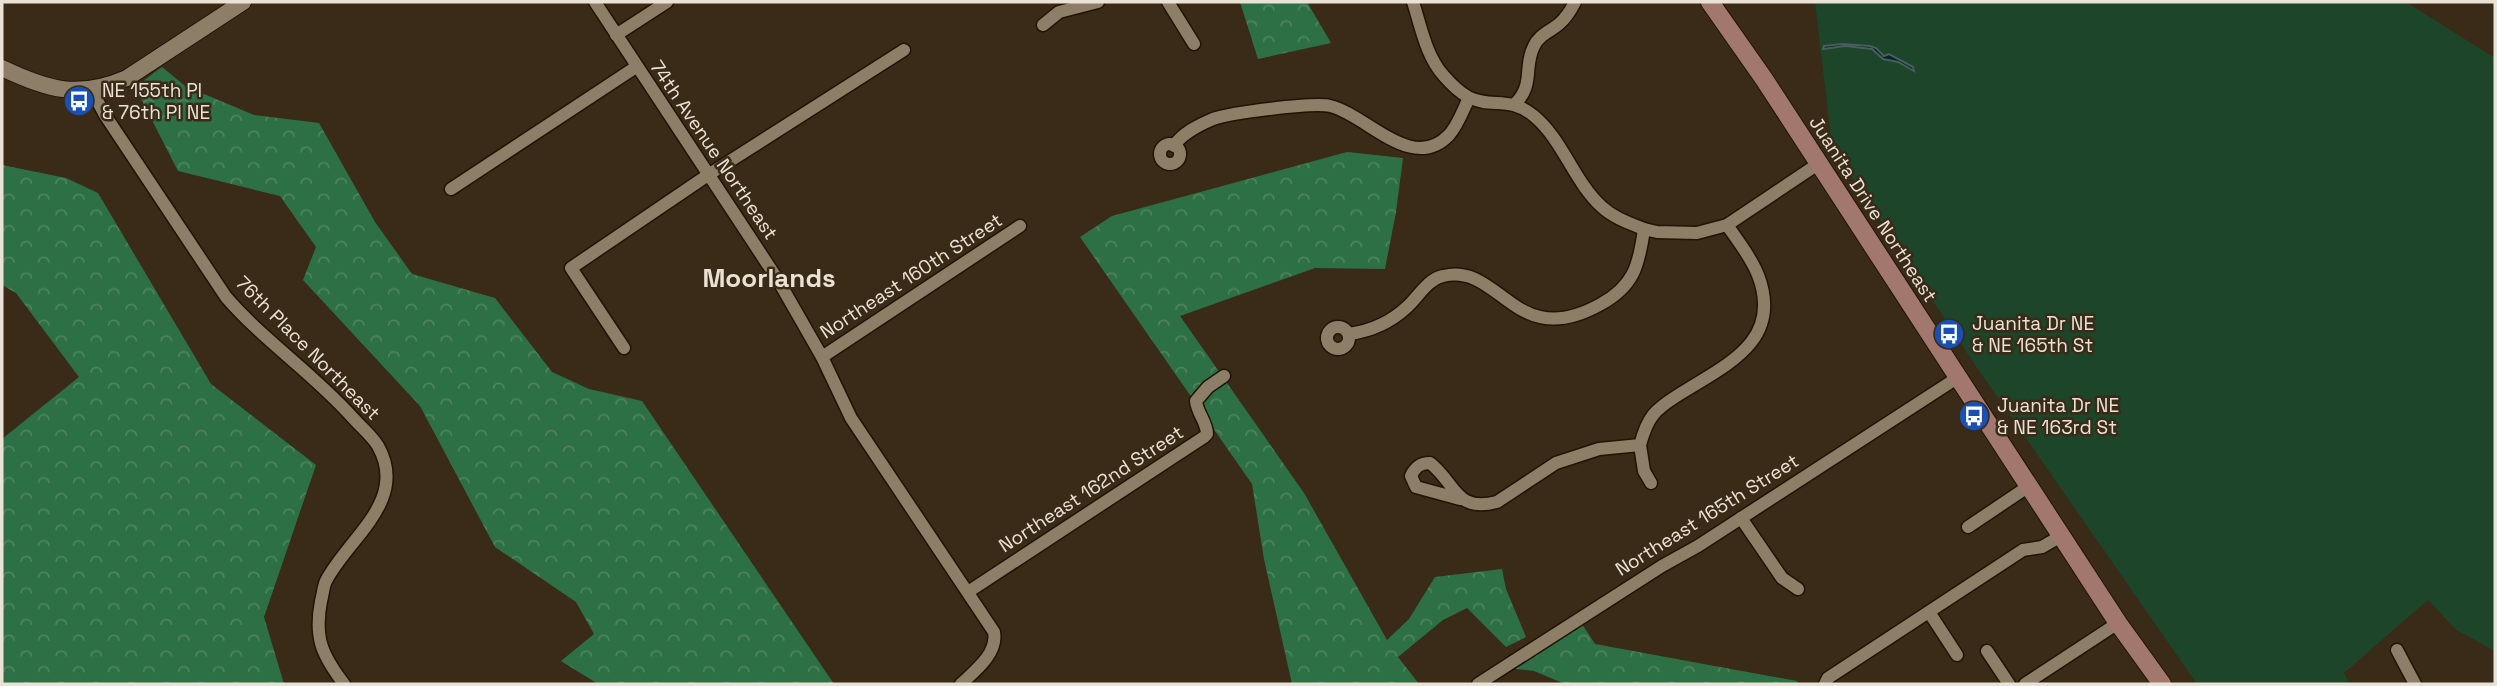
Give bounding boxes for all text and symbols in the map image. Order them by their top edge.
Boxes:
street label: 74th Avenue Northeast [645,56,783,244]
place label: NE 155th Pl & 76th Pl NE [102,78,210,125]
bus stop icon: NE 155th Pl & 76th Pl NE [62,84,96,118]
street label: Juanita Drive Northeast [1803,111,1943,307]
street label: Northeast 160th Street [815,208,1007,344]
district label: Moorlands [702,261,836,295]
street label: 76th Place Northeast [230,270,386,426]
place label: Juanita Dr NE & NE 165th St [1972,311,2094,358]
bus stop icon: Juanita Dr NE & NE 165th St [1932,317,1966,351]
place label: Juanita Dr NE & NE 163rd St [1997,393,2119,440]
bus stop icon: Juanita Dr NE & NE 163rd St [1957,399,1991,433]
street label: Northeast 162nd Street [994,420,1188,558]
street label: Northeast 165th Street [1611,448,1803,582]

